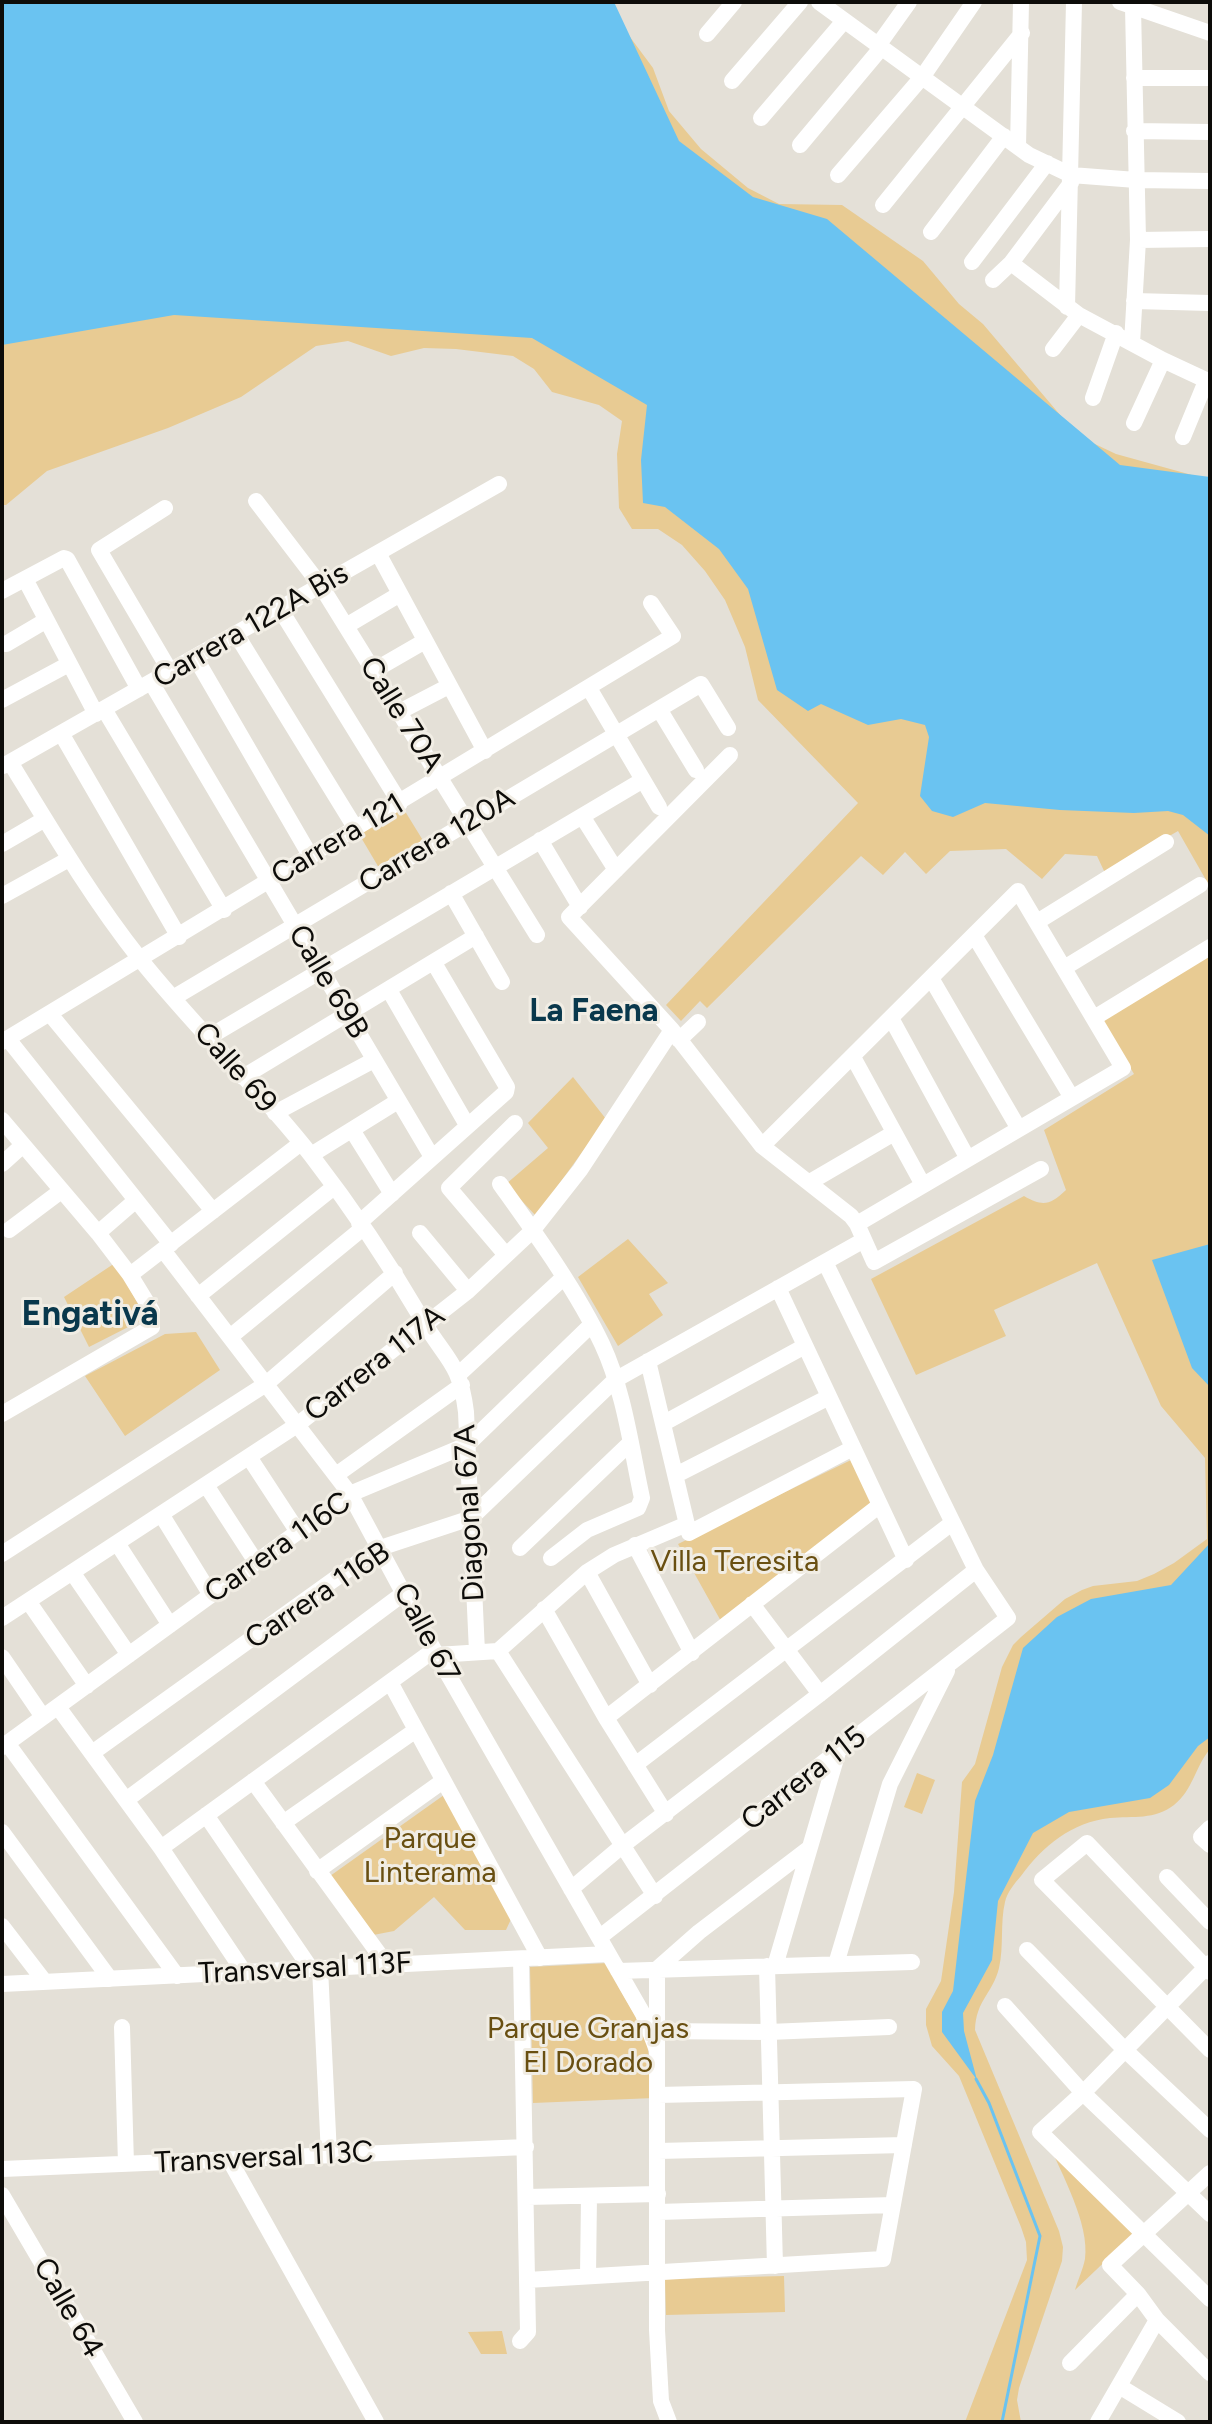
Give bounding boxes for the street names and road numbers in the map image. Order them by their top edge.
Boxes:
street label: Carrera 122A Bis [147,556,355,696]
street label: Calle 70A [351,651,451,779]
street label: Carrera 120A [353,780,521,902]
street label: Carrera 121 [265,786,411,894]
street label: Calle 69B [280,919,376,1045]
street label: Calle 69 [186,1015,284,1121]
street label: Carrera 117A [298,1298,452,1430]
street label: Diagonal 67A [447,1423,493,1603]
street label: Carrera 116C [198,1485,358,1611]
street label: Carrera 116B [239,1535,397,1657]
street label: Calle 67 [385,1577,467,1689]
street label: Carrera 115 [734,1719,874,1839]
street label: Transversal 113F [197,1945,413,1993]
street label: Transversal 113C [154,2134,374,2182]
street label: Calle 64 [25,2252,111,2364]

